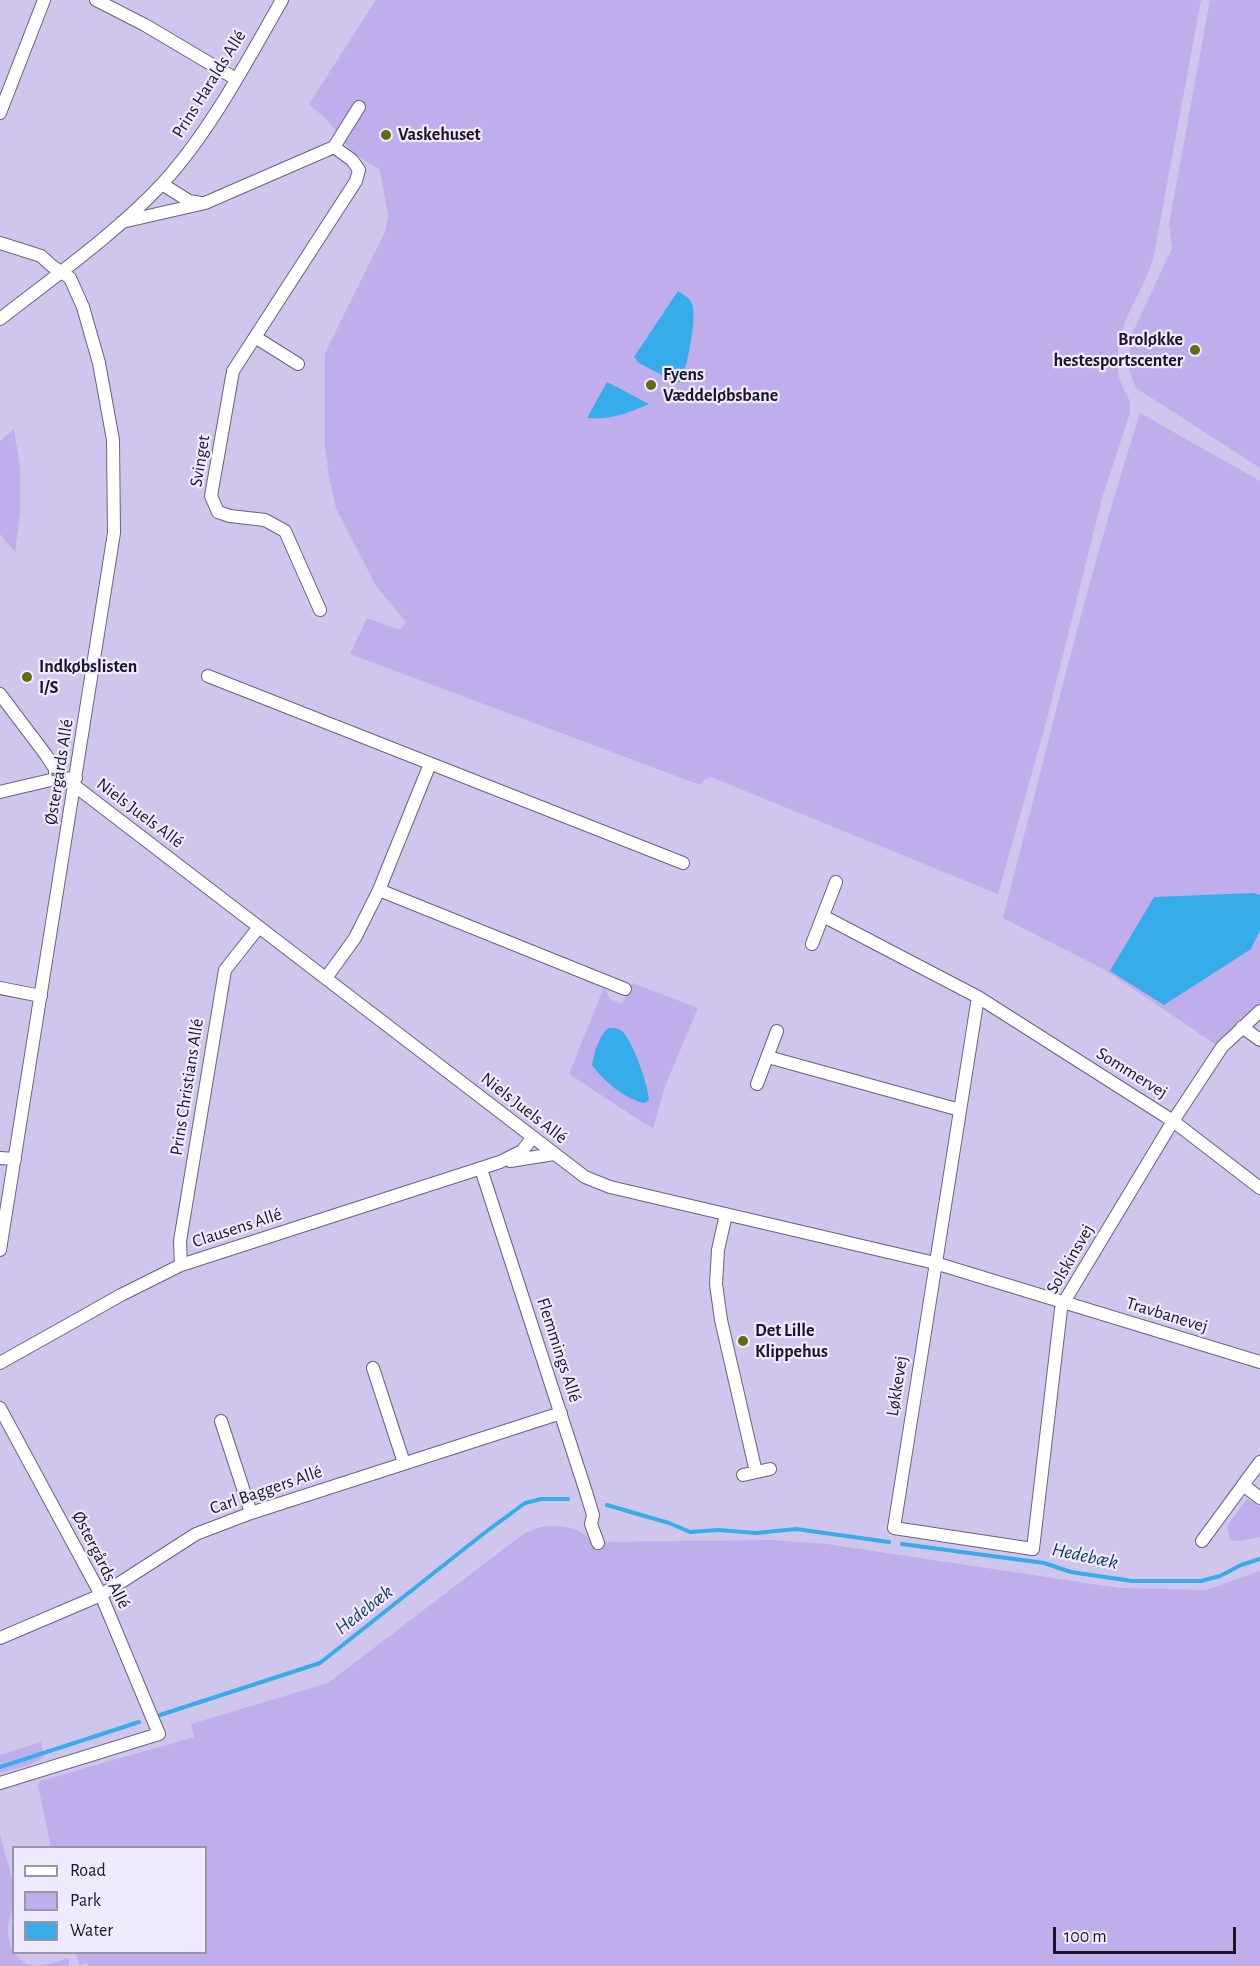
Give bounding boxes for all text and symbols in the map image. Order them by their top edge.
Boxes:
street label: Prins Haralds Allé [167,26,251,142]
place label: Vaskehuset [398,124,481,146]
marker: Vaskehuset [379,128,393,142]
place label: Broløkke hestesportscenter [1054,329,1183,372]
marker: Broløkke hestesportscenter [1188,343,1202,357]
place label: Fyens Væddeløbsbane [663,364,778,406]
marker: Fyens Væddeløbsbane [644,378,658,392]
street label: Svinget [185,434,215,488]
place label: Indkøbslisten I/S [39,656,137,698]
marker: Indkøbslisten I/S [20,670,34,684]
street label: Østergårds Allé [40,718,78,826]
street label: Niels Juels Allé [92,773,188,853]
street label: Prins Christians Allé [166,1017,208,1157]
street label: Sommervej [1092,1043,1172,1103]
street label: Niels Juels Allé [477,1068,571,1148]
street label: Clausens Allé [190,1203,284,1253]
street label: Solskinsvej [1041,1220,1099,1298]
street label: Travbanevej [1123,1292,1211,1338]
street label: Flemmings Allé [532,1295,586,1405]
place label: Det Lille Klippehus [755,1320,828,1362]
marker: Det Lille Klippehus [736,1334,750,1348]
street label: Løkkevej [882,1354,912,1418]
street label: Carl Baggers Allé [207,1461,325,1519]
street label: Østergårds Allé [67,1508,135,1612]
water label: Hedebæk [1050,1537,1120,1575]
water label: Hedebæk [330,1580,398,1640]
legend [12,1846,207,1954]
text: Road [70,1862,106,1880]
text: Park [70,1892,101,1910]
scale bar [1056,1915,1239,1953]
text: Water [70,1922,113,1940]
text: 100 m [1064,1928,1107,1946]

